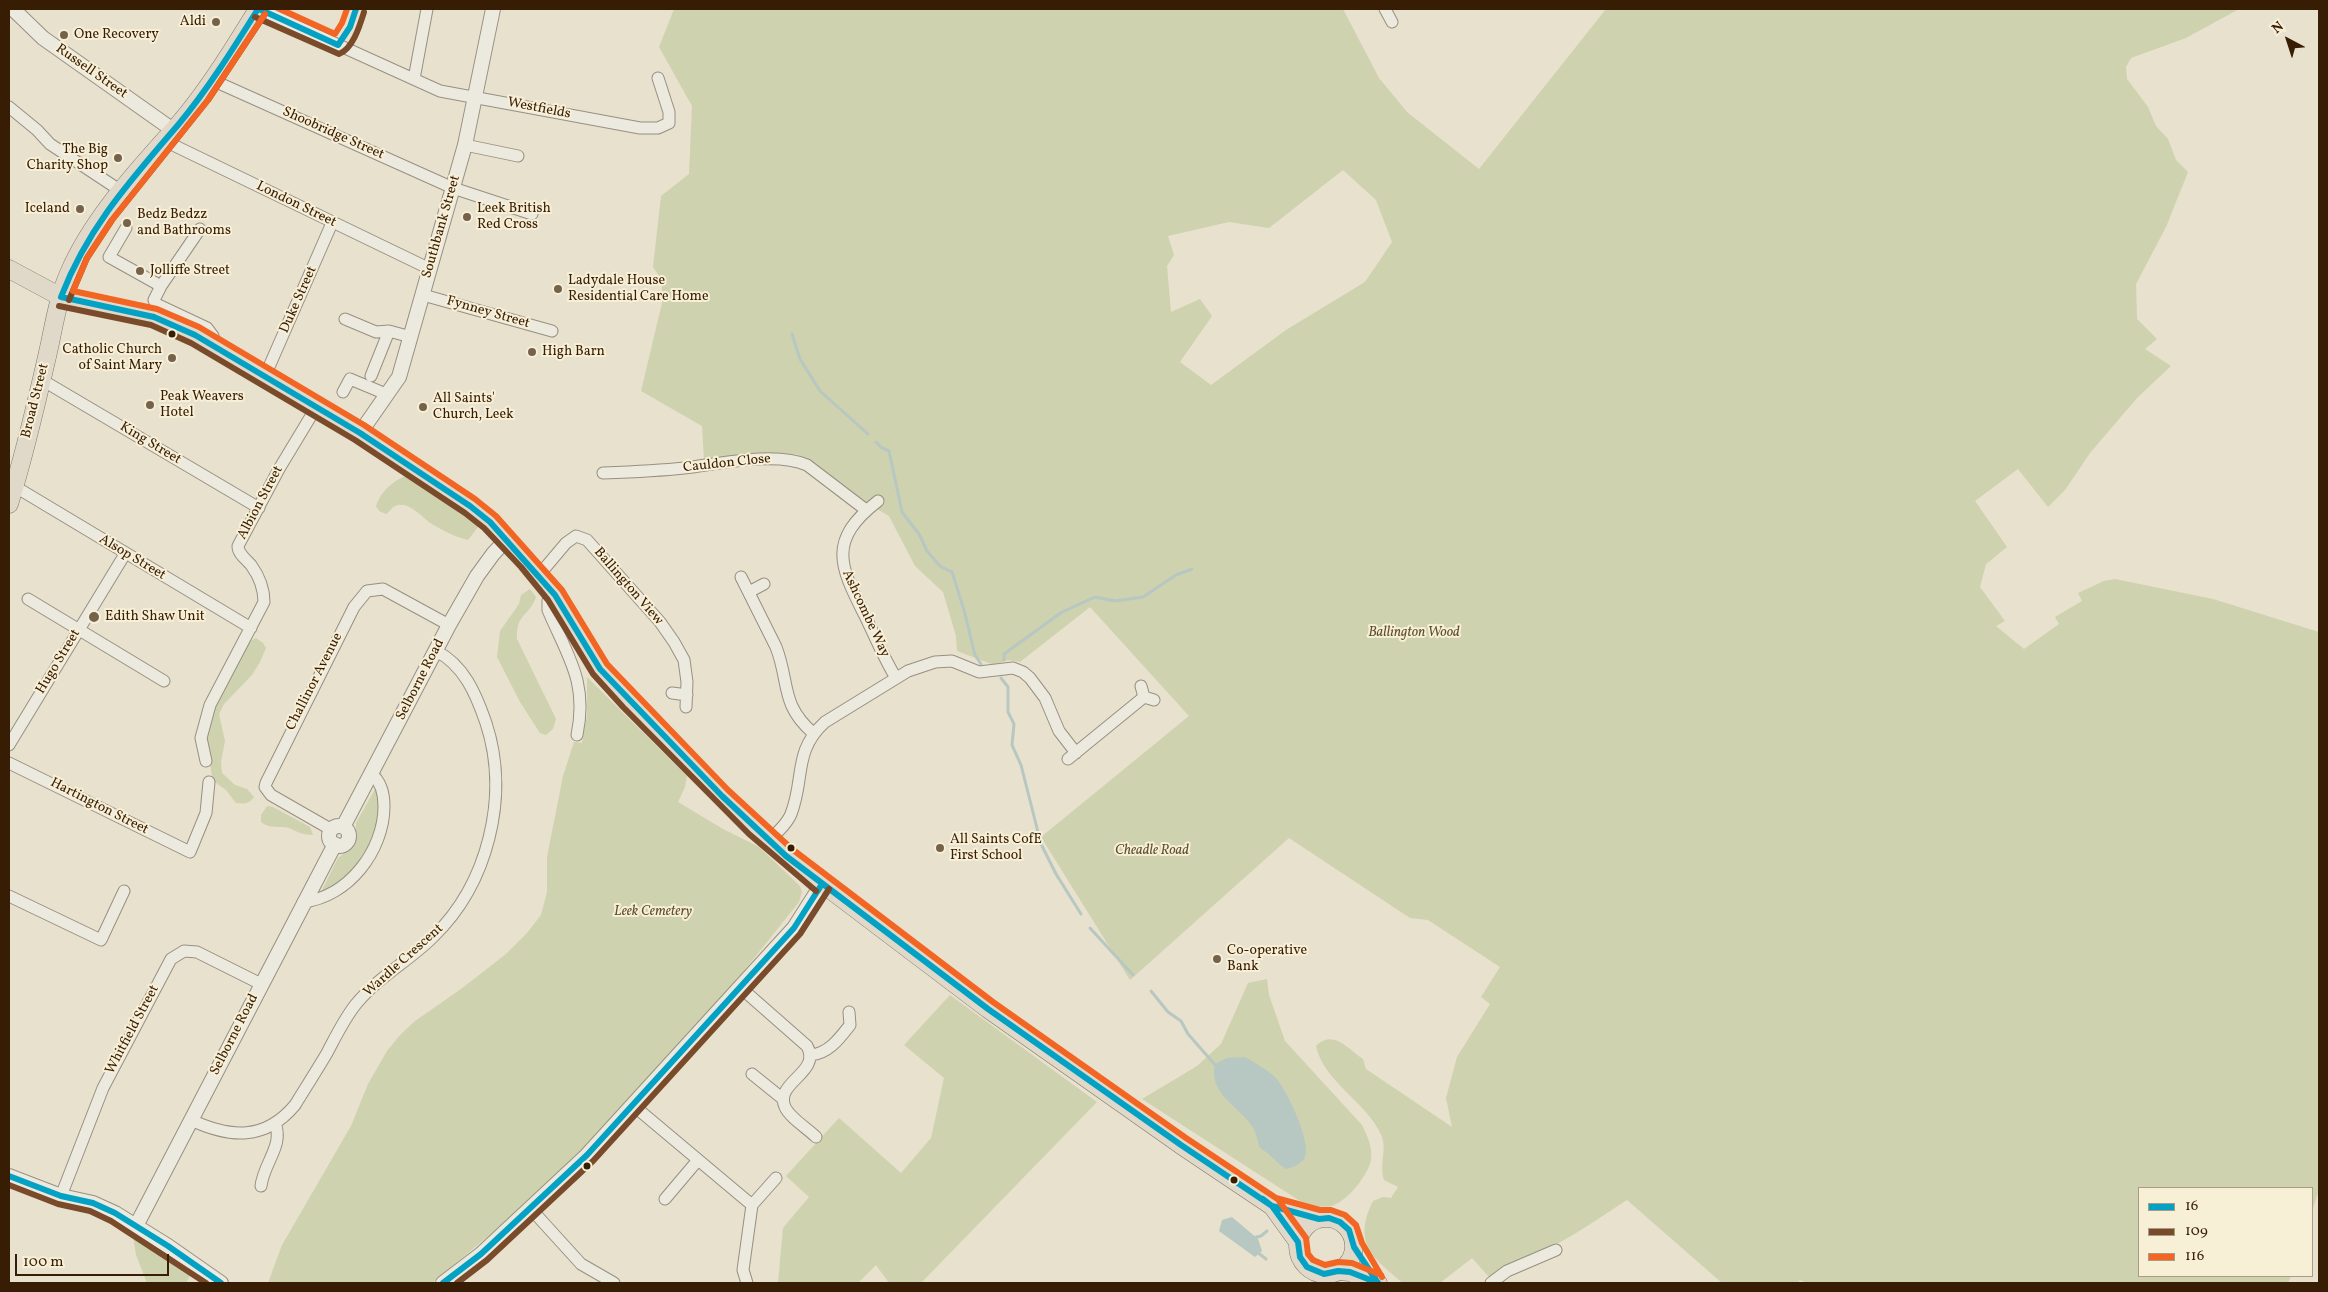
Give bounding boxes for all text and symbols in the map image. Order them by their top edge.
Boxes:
place label: Aldi [180,14,206,30]
north arrow [2263,15,2313,65]
marker: Aldi [210,16,222,28]
text: N [2268,18,2288,39]
place label: One Recovery [74,27,159,43]
marker: One Recovery [58,29,70,41]
street label: Russell Street [52,41,130,103]
street label: Westfields [506,95,572,123]
street label: Shoobridge Street [279,104,387,164]
place label: The Big Charity Shop [27,142,108,174]
marker: The Big Charity Shop [112,152,124,164]
street label: Southbank Street [419,174,465,280]
street label: London Street [253,178,339,232]
place label: Iceland [25,201,70,217]
place label: Leek British Red Cross [477,201,551,233]
marker: Iceland [74,203,86,215]
place label: Bedz Bedzz and Bathrooms [137,207,231,240]
marker: Leek British Red Cross [461,211,473,223]
marker: Bedz Bedzz and Bathrooms [121,217,133,229]
place label: Jolliffe Street [150,263,230,279]
street label: Duke Street [277,264,321,336]
marker: Jolliffe Street [134,265,146,277]
place label: Ladydale House Residential Care Home [568,273,709,306]
marker: Ladydale House Residential Care Home [552,283,564,295]
street label: Fynney Street [444,293,532,333]
unlabelled marker [167,329,177,339]
place label: Catholic Church of Saint Mary [63,342,162,374]
place label: High Barn [542,344,605,360]
marker: High Barn [526,346,538,358]
marker: Catholic Church of Saint Mary [166,352,178,364]
street label: Broad Street [19,362,53,440]
place label: Peak Weavers Hotel [160,389,244,422]
place label: All Saints' Church, Leek [433,391,514,424]
marker: Peak Weavers Hotel [144,399,156,411]
marker: All Saints' Church, Leek [417,401,429,413]
street label: King Street [116,419,184,469]
street label: Cauldon Close [682,451,772,477]
street label: Albion Street [235,463,287,543]
street label: Alsop Street [96,531,168,585]
street label: Ballington View [590,545,666,629]
street label: Ashcombe Way [837,568,893,660]
place label: Edith Shaw Unit [105,609,205,625]
marker: Edith Shaw Unit [87,610,101,624]
park label: Ballington Wood [1368,625,1460,641]
street label: Hugo Street [33,627,85,697]
street label: Challinor Avenue [283,630,347,734]
street label: Selborne Road [393,637,449,723]
street label: Hartington Street [47,775,151,839]
place label: All Saints CofE First School [950,832,1042,864]
marker: All Saints CofE First School [934,842,946,854]
unlabelled marker [786,843,796,853]
park label: Cheadle Road [1115,843,1189,859]
park label: Leek Cemetery [614,904,692,920]
street label: Wardle Crescent [361,921,447,1001]
place label: Co-operative Bank [1227,943,1307,976]
marker: Co-operative Bank [1211,953,1223,965]
street label: Whitfield Street [102,983,164,1077]
street label: Selborne Road [207,992,263,1078]
unlabelled marker [582,1161,592,1171]
unlabelled marker [1229,1175,1239,1185]
legend [2138,1187,2313,1277]
text: 16 [2185,1196,2198,1217]
text: 109 [2185,1221,2208,1242]
scale bar [18,1244,171,1276]
text: 116 [2185,1246,2204,1267]
text: 100 m [23,1252,63,1273]

